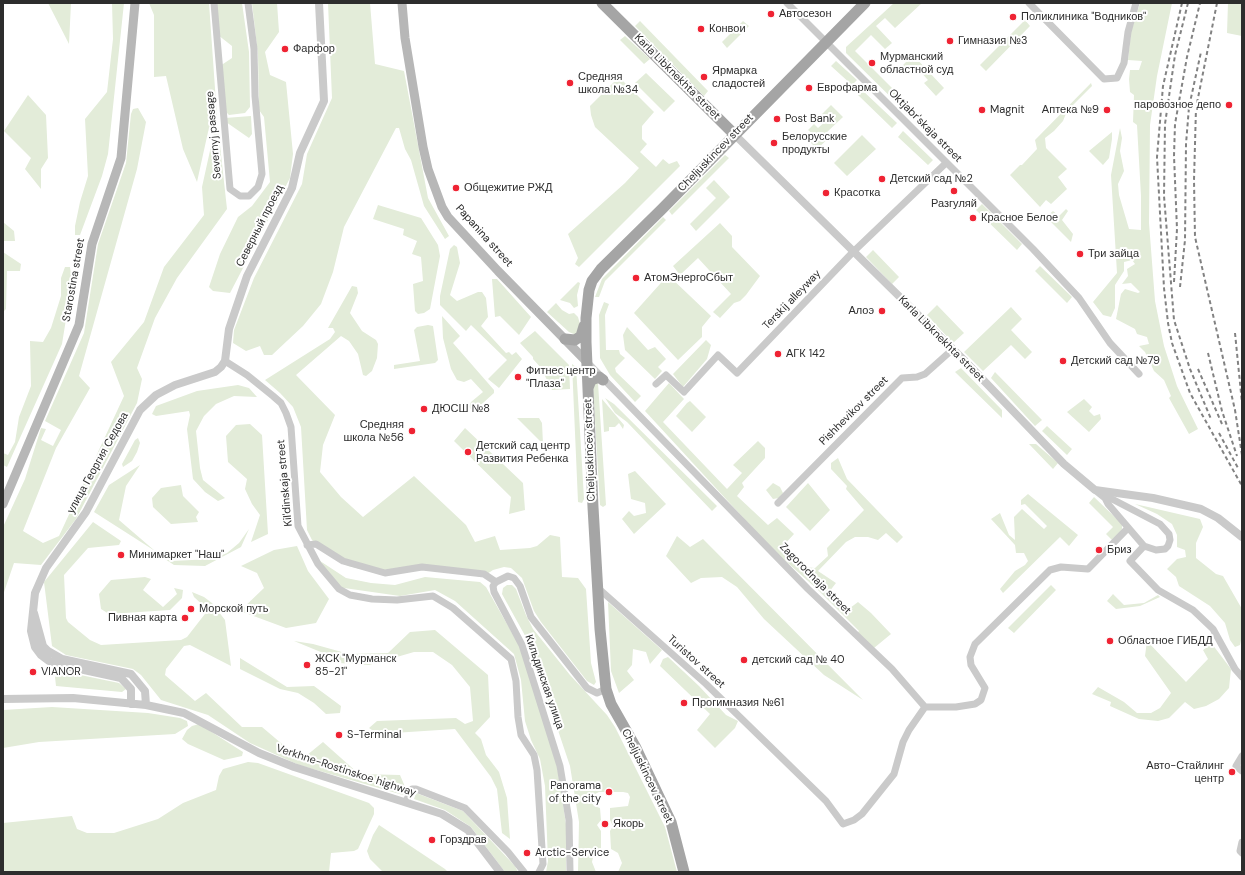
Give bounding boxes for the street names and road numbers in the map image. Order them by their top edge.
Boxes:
street label: Karla Libknekhta street [631,31,723,123]
street label: Oktjabr'skaja street [886,87,964,165]
street label: Severnyj passage [204,91,224,179]
street label: Cheljuskincev street [675,111,757,195]
street label: Северный проезд [234,183,286,269]
street label: Papanina street [453,202,515,270]
street label: Starostina street [60,237,88,323]
street label: Terskij alleyway [760,267,824,333]
street label: Karla Libknekhta street [895,293,987,385]
street label: Pishhevikov street [817,374,891,448]
street label: Cheljuskincev street [582,398,598,502]
street label: улица Георгия Седова [65,410,131,516]
street label: Kil'dinskaja street [275,439,295,527]
street label: Zagorodnaja street [777,541,853,617]
street label: Кильдинская улица [522,633,566,731]
street label: Turistov street [664,633,728,691]
street label: Cheljuskincev street [618,727,676,825]
street label: Verkhne-Rostinskoe highway [274,742,418,800]

